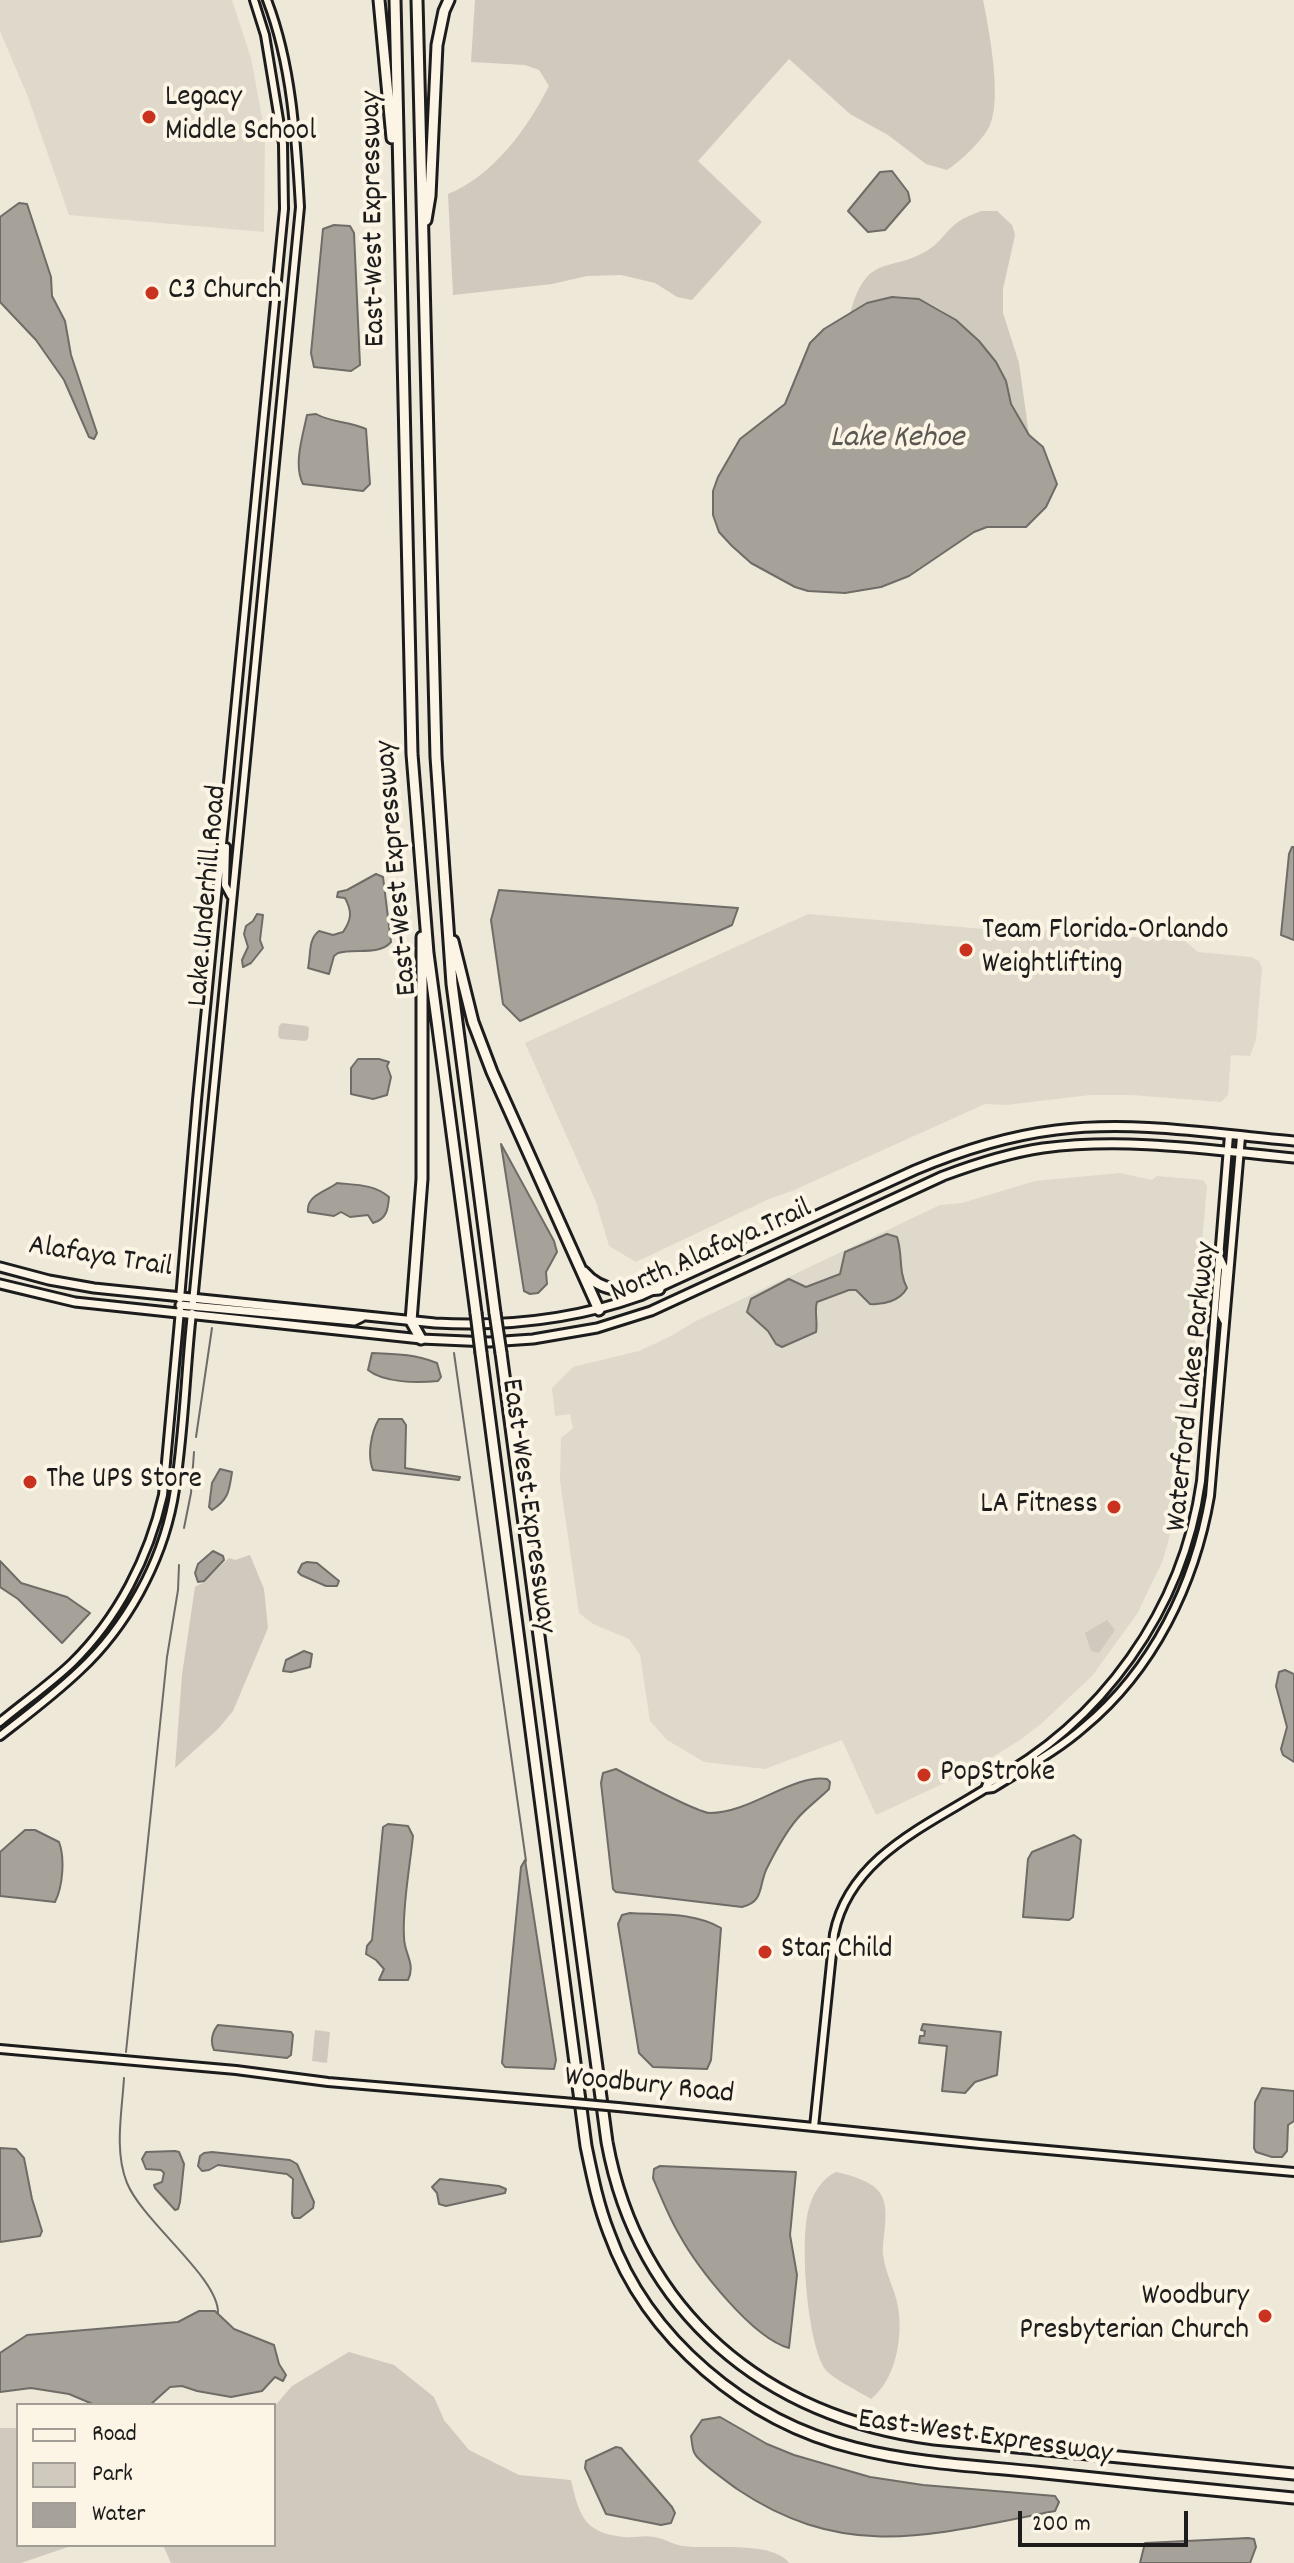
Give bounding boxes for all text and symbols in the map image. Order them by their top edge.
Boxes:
place label: Legacy Middle School [165,82,316,152]
street label: East-West Expressway [356,91,396,347]
marker: Legacy Middle School [140,108,158,126]
place label: C3 Church [168,275,281,311]
marker: C3 Church [143,284,161,302]
water label: Lake Kehoe [830,422,964,460]
street label: East-West Expressway [370,739,428,997]
street label: Lake Underhill Road [182,784,238,1008]
place label: Team Florida-Orlando Weightlifting [982,915,1228,986]
marker: Team Florida-Orlando Weightlifting [957,941,975,959]
street label: North Alafaya Trail [606,1193,818,1313]
street label: Alafaya Trail [26,1230,174,1288]
street label: Waterford Lakes Parkway [1161,1241,1227,1533]
street label: East-West Expressway [490,1377,562,1635]
place label: The UPS Store [46,1464,202,1500]
marker: The UPS Store [21,1473,39,1491]
place label: LA Fitness [980,1489,1098,1525]
marker: LA Fitness [1105,1498,1123,1516]
place label: PopStroke [940,1757,1055,1793]
marker: PopStroke [915,1766,933,1784]
place label: Star Child [781,1934,893,1970]
marker: Star Child [756,1943,774,1961]
street label: Woodbury Road [563,2061,735,2115]
place label: Woodbury Presbyterian Church [1019,2281,1249,2352]
marker: Woodbury Presbyterian Church [1256,2307,1274,2325]
legend [16,2403,276,2547]
street label: East-West Expressway [856,2403,1114,2475]
text: Road [92,2418,137,2452]
text: Park [92,2458,133,2492]
scale bar [1022,2495,1192,2545]
text: Water [92,2498,145,2532]
text: 200 m [1032,2508,1091,2542]

